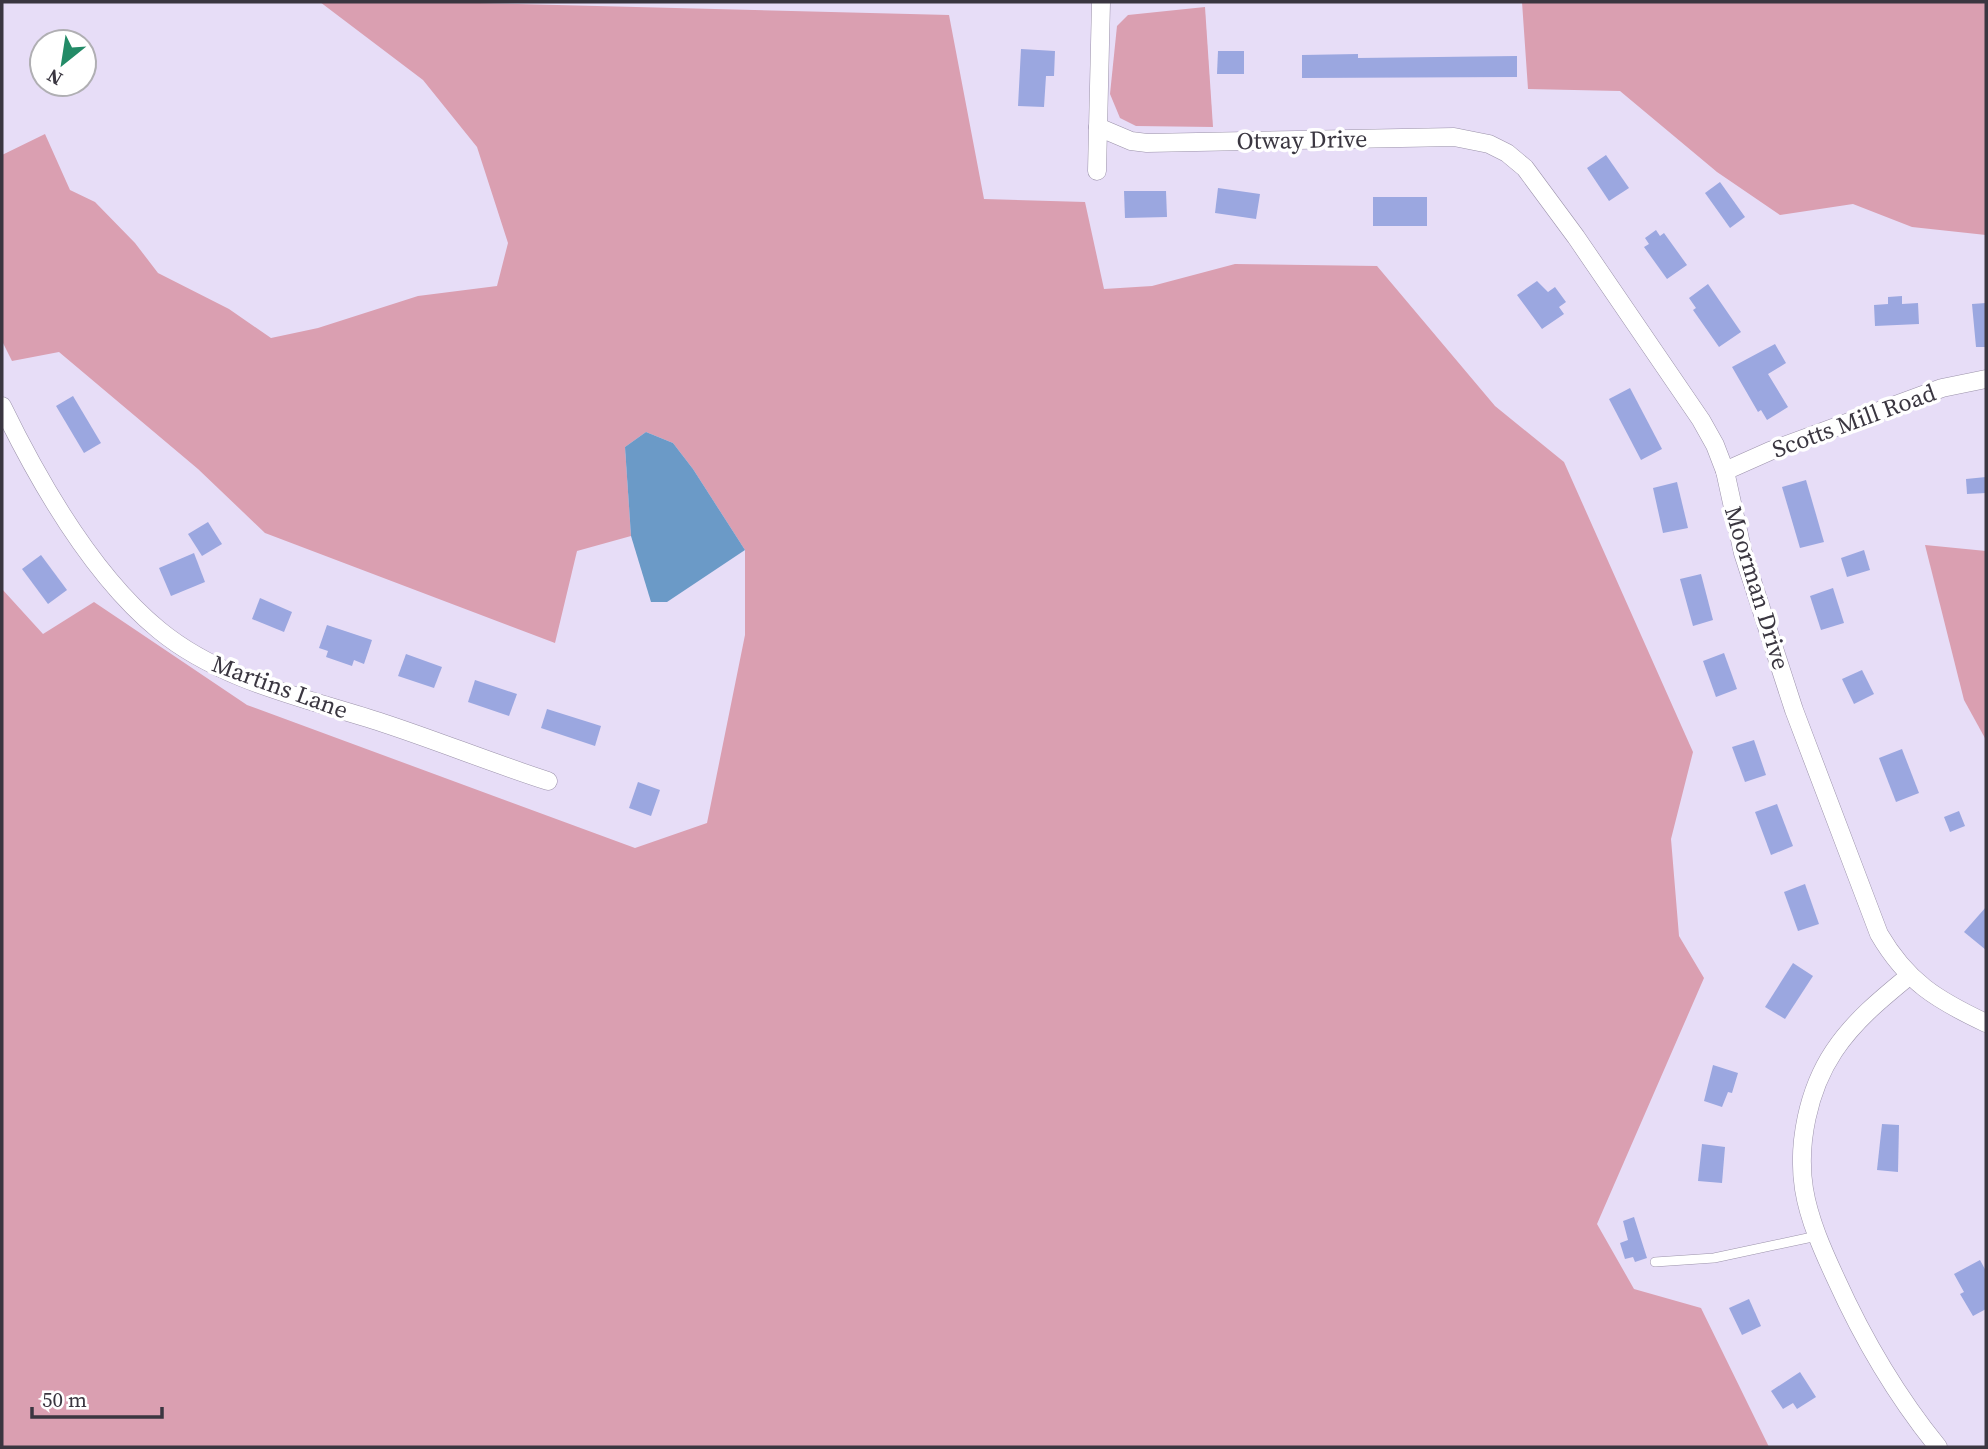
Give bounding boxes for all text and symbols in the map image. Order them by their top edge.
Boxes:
north arrow [28,28,98,98]
text: N [42,63,67,92]
street label: Otway Drive [1236,122,1368,157]
street label: Scotts Mill Road [1767,376,1941,465]
street label: Moorman Drive [1717,502,1798,674]
street label: Martins Lane [208,647,353,726]
scale bar [32,1376,161,1420]
text: 50 m [42,1385,87,1414]

